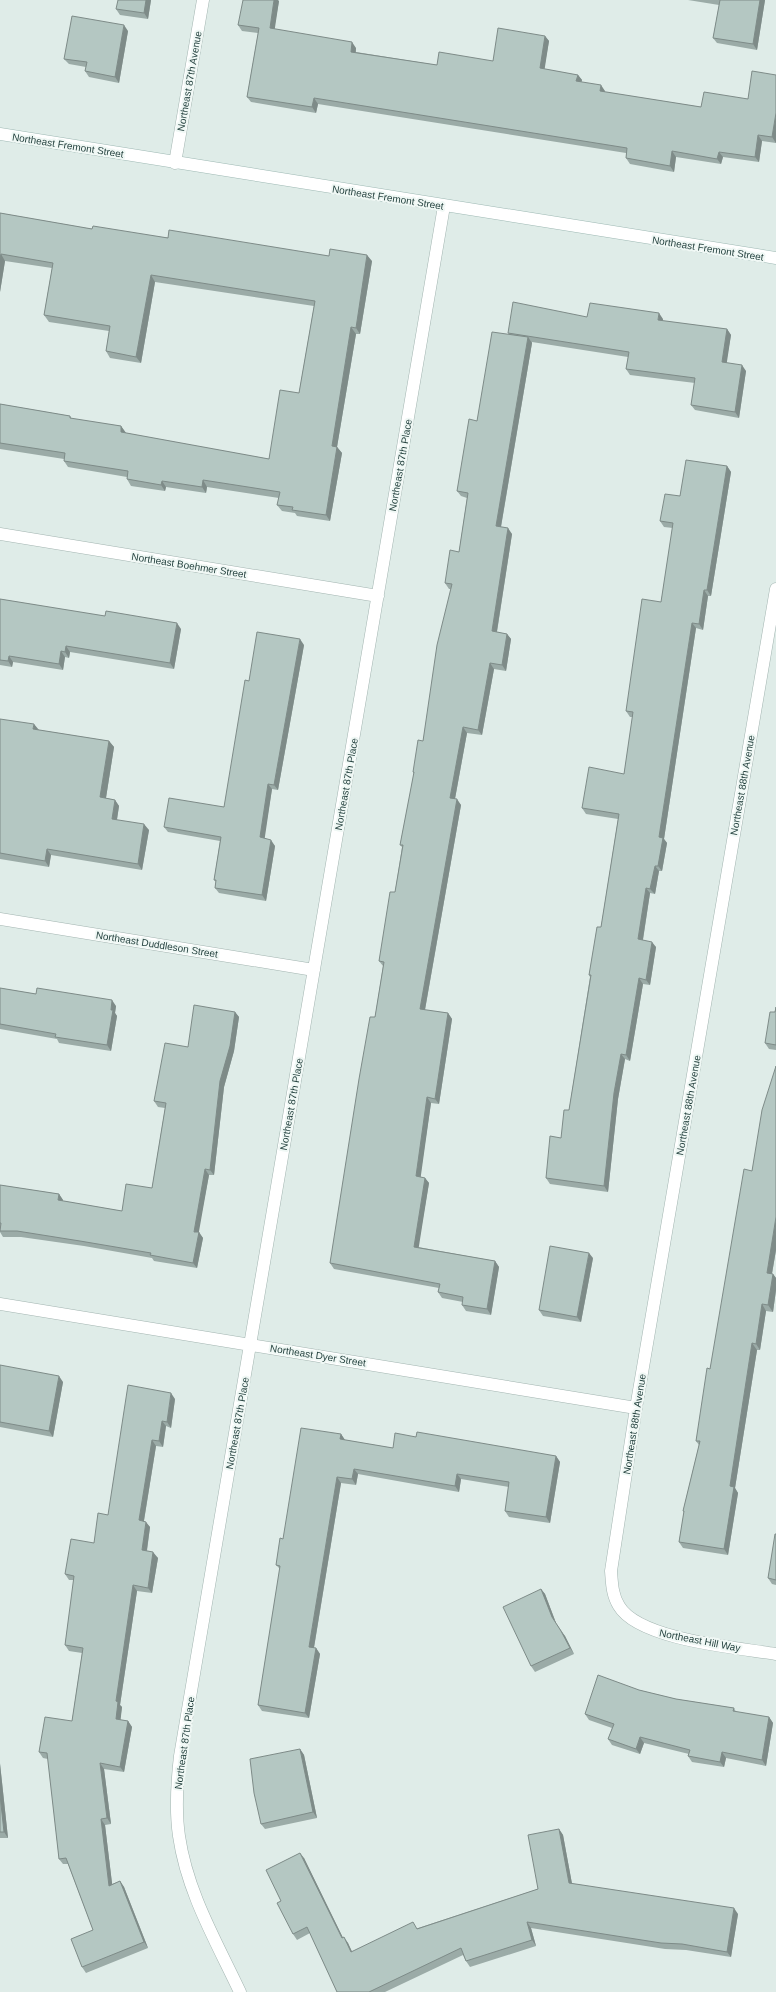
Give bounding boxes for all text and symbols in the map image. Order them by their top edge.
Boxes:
street label: Northeast 87th Avenue [175,30,204,132]
street label: Northeast Fremont Street [11,131,125,160]
street label: Northeast Fremont Street [331,183,445,212]
street label: Northeast Fremont Street [651,234,765,263]
street label: Northeast 87th Place [387,418,414,512]
street label: Northeast Boehmer Street [131,551,247,580]
street label: Northeast 88th Avenue [728,734,757,836]
street label: Northeast 87th Place [333,737,360,831]
street label: Northeast Duddleson Street [95,929,219,960]
street label: Northeast 88th Avenue [674,1054,703,1156]
street label: Northeast 87th Place [278,1057,305,1151]
street label: Northeast Dyer Street [269,1342,367,1369]
street label: Northeast 88th Avenue [621,1373,648,1475]
street label: Northeast 87th Place [224,1376,251,1470]
street label: Northeast Hill Way [658,1627,741,1654]
street label: Northeast 87th Place [173,1696,197,1790]

